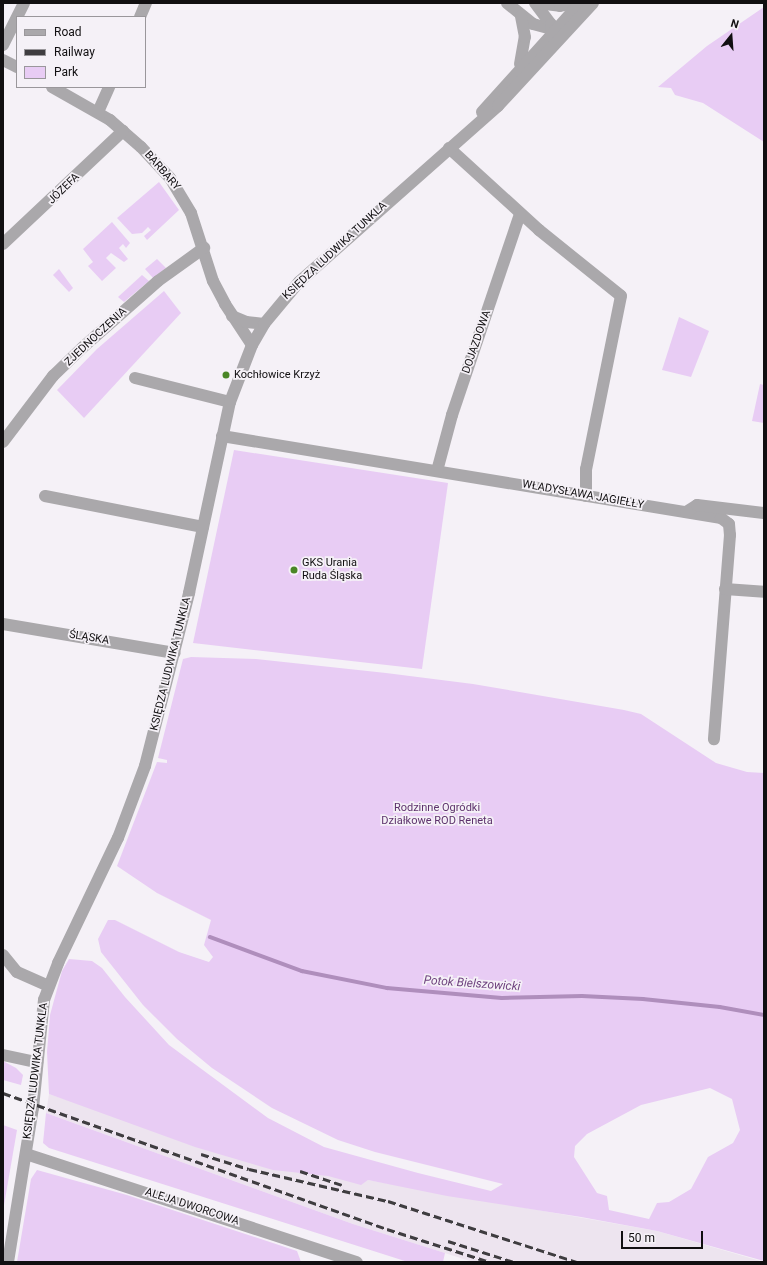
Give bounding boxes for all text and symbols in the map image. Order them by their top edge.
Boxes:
legend [16,16,146,88]
north arrow [711,16,751,56]
text: N [729,17,740,31]
text: Road [54,25,82,39]
text: Railway [54,45,95,59]
text: Park [54,65,78,79]
street label: BARBARY [141,149,183,193]
street label: JÓZEFA [45,171,83,207]
street label: KSIĘDZA LUDWIKA TUNKLA [280,199,390,303]
street label: ZJEDNOCZENIA [62,305,130,369]
street label: DOJAZDOWA [460,309,494,375]
place label: Kochłowice Krzyż [234,368,320,382]
marker: Kochłowice Krzyż [221,370,231,380]
street label: WŁADYSŁAWA JAGIEŁŁY [521,478,645,512]
place label: GKS Urania Ruda Śląska [302,557,362,583]
marker: GKS Urania Ruda Śląska [289,565,299,575]
street label: KSIĘDZA LUDWIKA TUNKLA [148,596,194,732]
street label: ŚLĄSKA [68,628,110,648]
park label: Rodzinne Ogródki Działkowe ROD Reneta [381,802,493,828]
water label: Potok Bielszowicki [423,973,521,995]
street label: KSIĘDZA LUDWIKA TUNKLA [21,1002,51,1140]
street label: ALEJA DWORCOWA [143,1186,241,1228]
scale bar [623,1223,705,1249]
text: 50 m [628,1231,655,1245]

